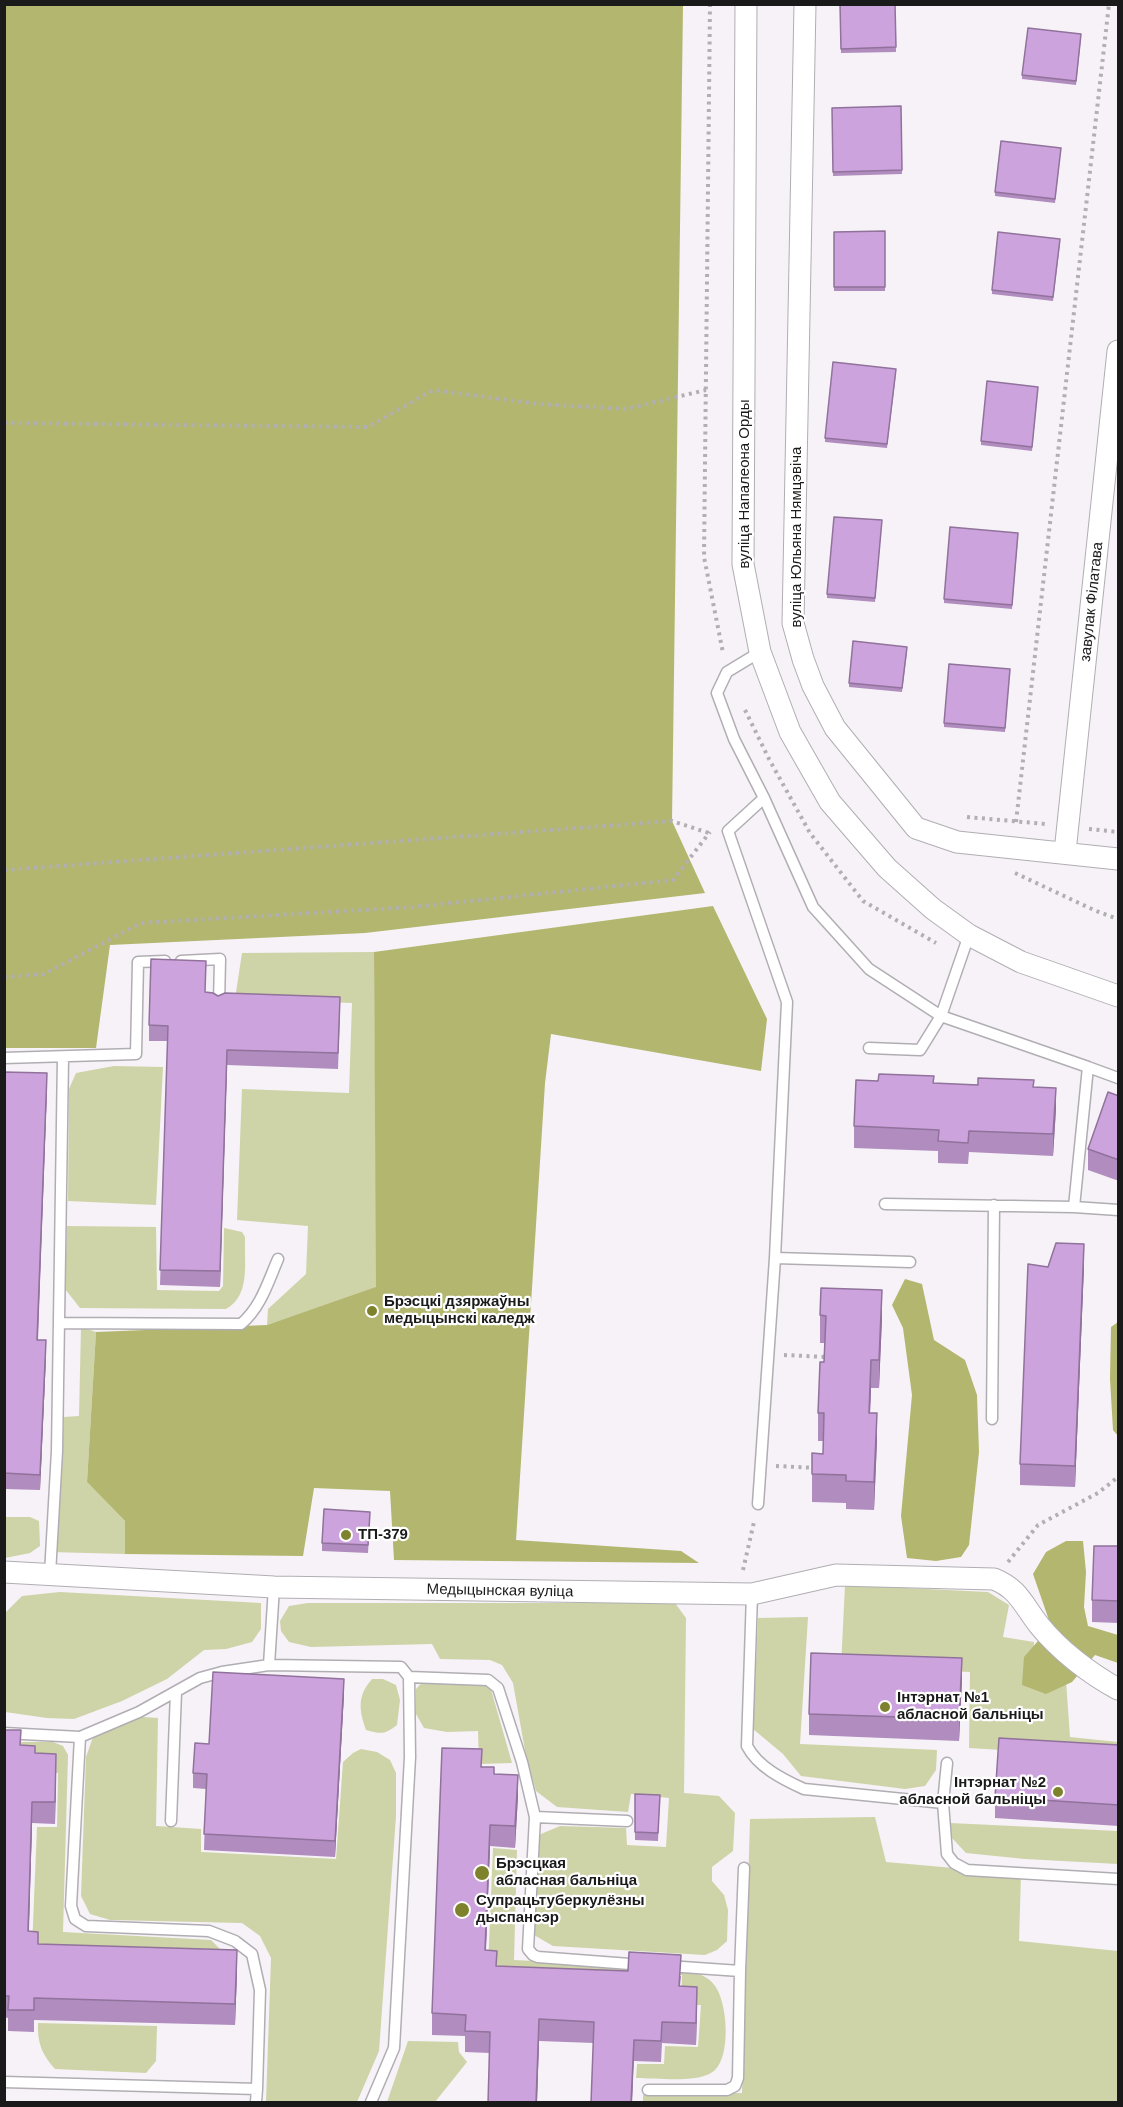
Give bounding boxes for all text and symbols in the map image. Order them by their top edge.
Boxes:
street label: вуліца Напалеона Орды [736,399,754,569]
street label: вуліца Юльяна Нямцэвіча [788,447,806,627]
street label: завулак Філатава [1077,541,1107,663]
place label: Брэсцкі дзяржаўны медыцынскі каледж [384,1293,535,1328]
marker: Брэсцкі дзяржаўны медыцынскі каледж [365,1304,379,1318]
place label: ТП-379 [358,1526,408,1544]
marker: ТП-379 [339,1528,353,1542]
street label: Медыцынская вуліца [426,1581,574,1601]
place label: Інтэрнат №1 абласной бальніцы [897,1689,1044,1724]
marker: Інтэрнат №1 абласной бальніцы [878,1700,892,1714]
place label: Інтэрнат №2 абласной бальніцы [899,1774,1046,1809]
marker: Інтэрнат №2 абласной бальніцы [1051,1785,1065,1799]
place label: Брэсцкая абласная бальніца [496,1855,637,1890]
marker: Брэсцкая абласная бальніца [473,1864,491,1882]
place label: Супрацьтуберкулёзны дыспансэр [476,1892,645,1927]
marker: Супрацьтуберкулёзны дыспансэр [453,1901,471,1919]

